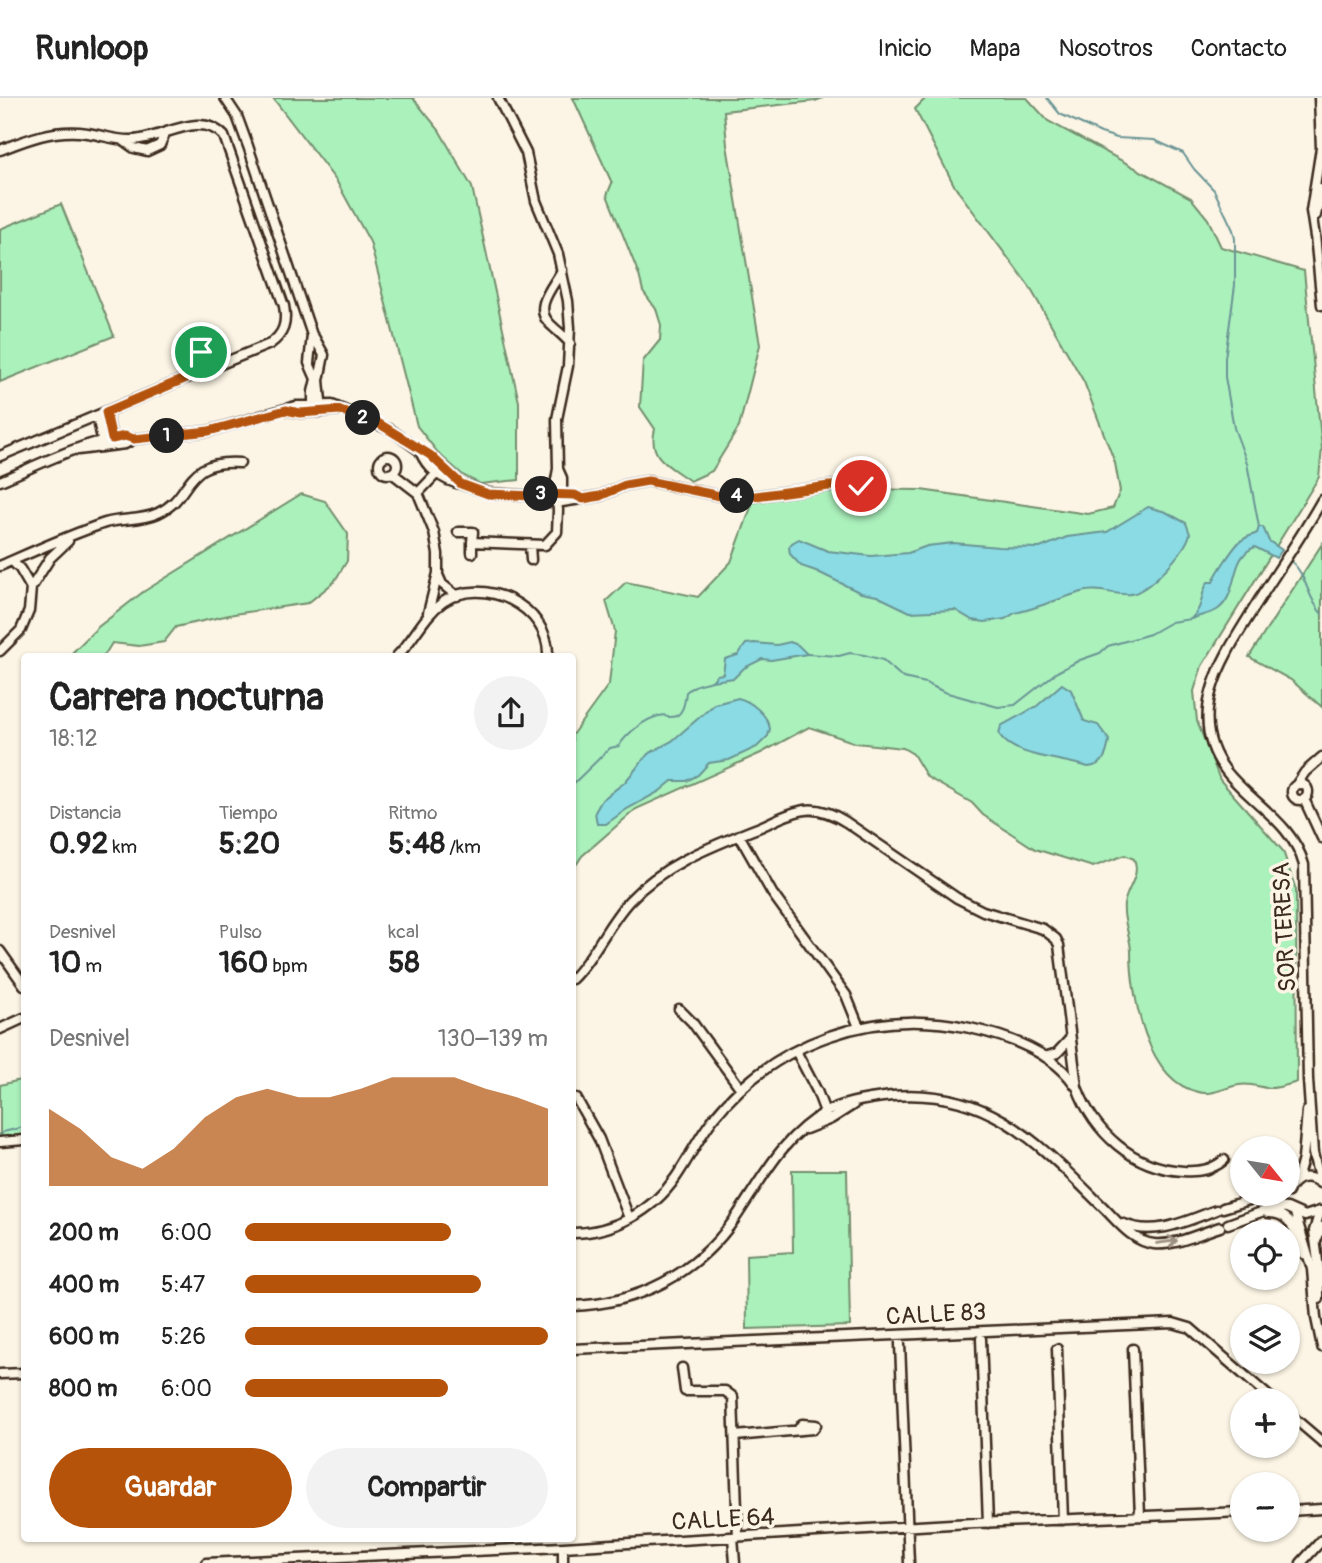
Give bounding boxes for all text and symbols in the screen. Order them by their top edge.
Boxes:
text: Runloop [35,28,149,69]
text: Inicio [878,34,932,63]
text: Mapa [970,34,1021,63]
text: Nosotros [1059,34,1153,63]
text: Contacto [1191,34,1287,63]
pin [171,322,231,382]
icon: arrive [182,333,220,371]
pin: 2 [346,400,380,436]
text: 2 [357,405,368,429]
pin: 1 [150,418,184,454]
text: 1 [163,423,170,447]
pin [831,456,891,516]
icon: check [842,467,880,505]
pin: 3 [524,476,558,512]
pin: 4 [720,478,754,514]
text: 3 [535,481,546,505]
text: 4 [731,483,742,507]
text: Carrera nocturna [49,674,324,722]
button: share [474,676,548,750]
text: 18:12 [49,724,98,753]
text: Distancia [49,801,121,825]
text: Tiempo [219,801,278,825]
text: Ritmo [388,801,437,825]
text: 0.92 [49,825,108,862]
text: 5:20 [219,825,280,862]
text: 5:48 [388,825,445,862]
text: km [108,835,137,859]
text: /km [445,835,481,859]
street label: SOR TERESA [1267,861,1302,993]
text: Desnivel [49,920,116,944]
text: Pulso [219,920,262,944]
text: kcal [388,920,419,944]
text: 10 [49,944,81,981]
text: 160 [219,944,268,981]
text: 58 [388,944,420,981]
text: m [81,954,102,978]
text: bpm [268,954,308,978]
text: Desnivel [49,1024,130,1053]
text: 130–139 m [438,1024,548,1053]
north arrow [1230,1136,1300,1206]
map controls [1230,1136,1300,1542]
text: 200 m [49,1218,119,1247]
text: 6:00 [161,1218,212,1247]
button: locate [1230,1220,1300,1290]
one-way arrow [1155,1236,1177,1249]
text: 400 m [49,1270,119,1299]
text: 5:47 [161,1270,205,1299]
street label: CALLE 83 [885,1297,987,1332]
button: layers [1230,1304,1300,1374]
text: 600 m [49,1322,119,1351]
text: 5:26 [161,1322,206,1351]
text: 800 m [49,1374,117,1403]
text: 6:00 [161,1374,212,1403]
button: + [1230,1388,1300,1458]
button: Guardar [49,1448,292,1528]
button: Compartir [306,1448,548,1528]
button: − [1230,1472,1300,1542]
street label: CALLE 64 [671,1502,775,1537]

